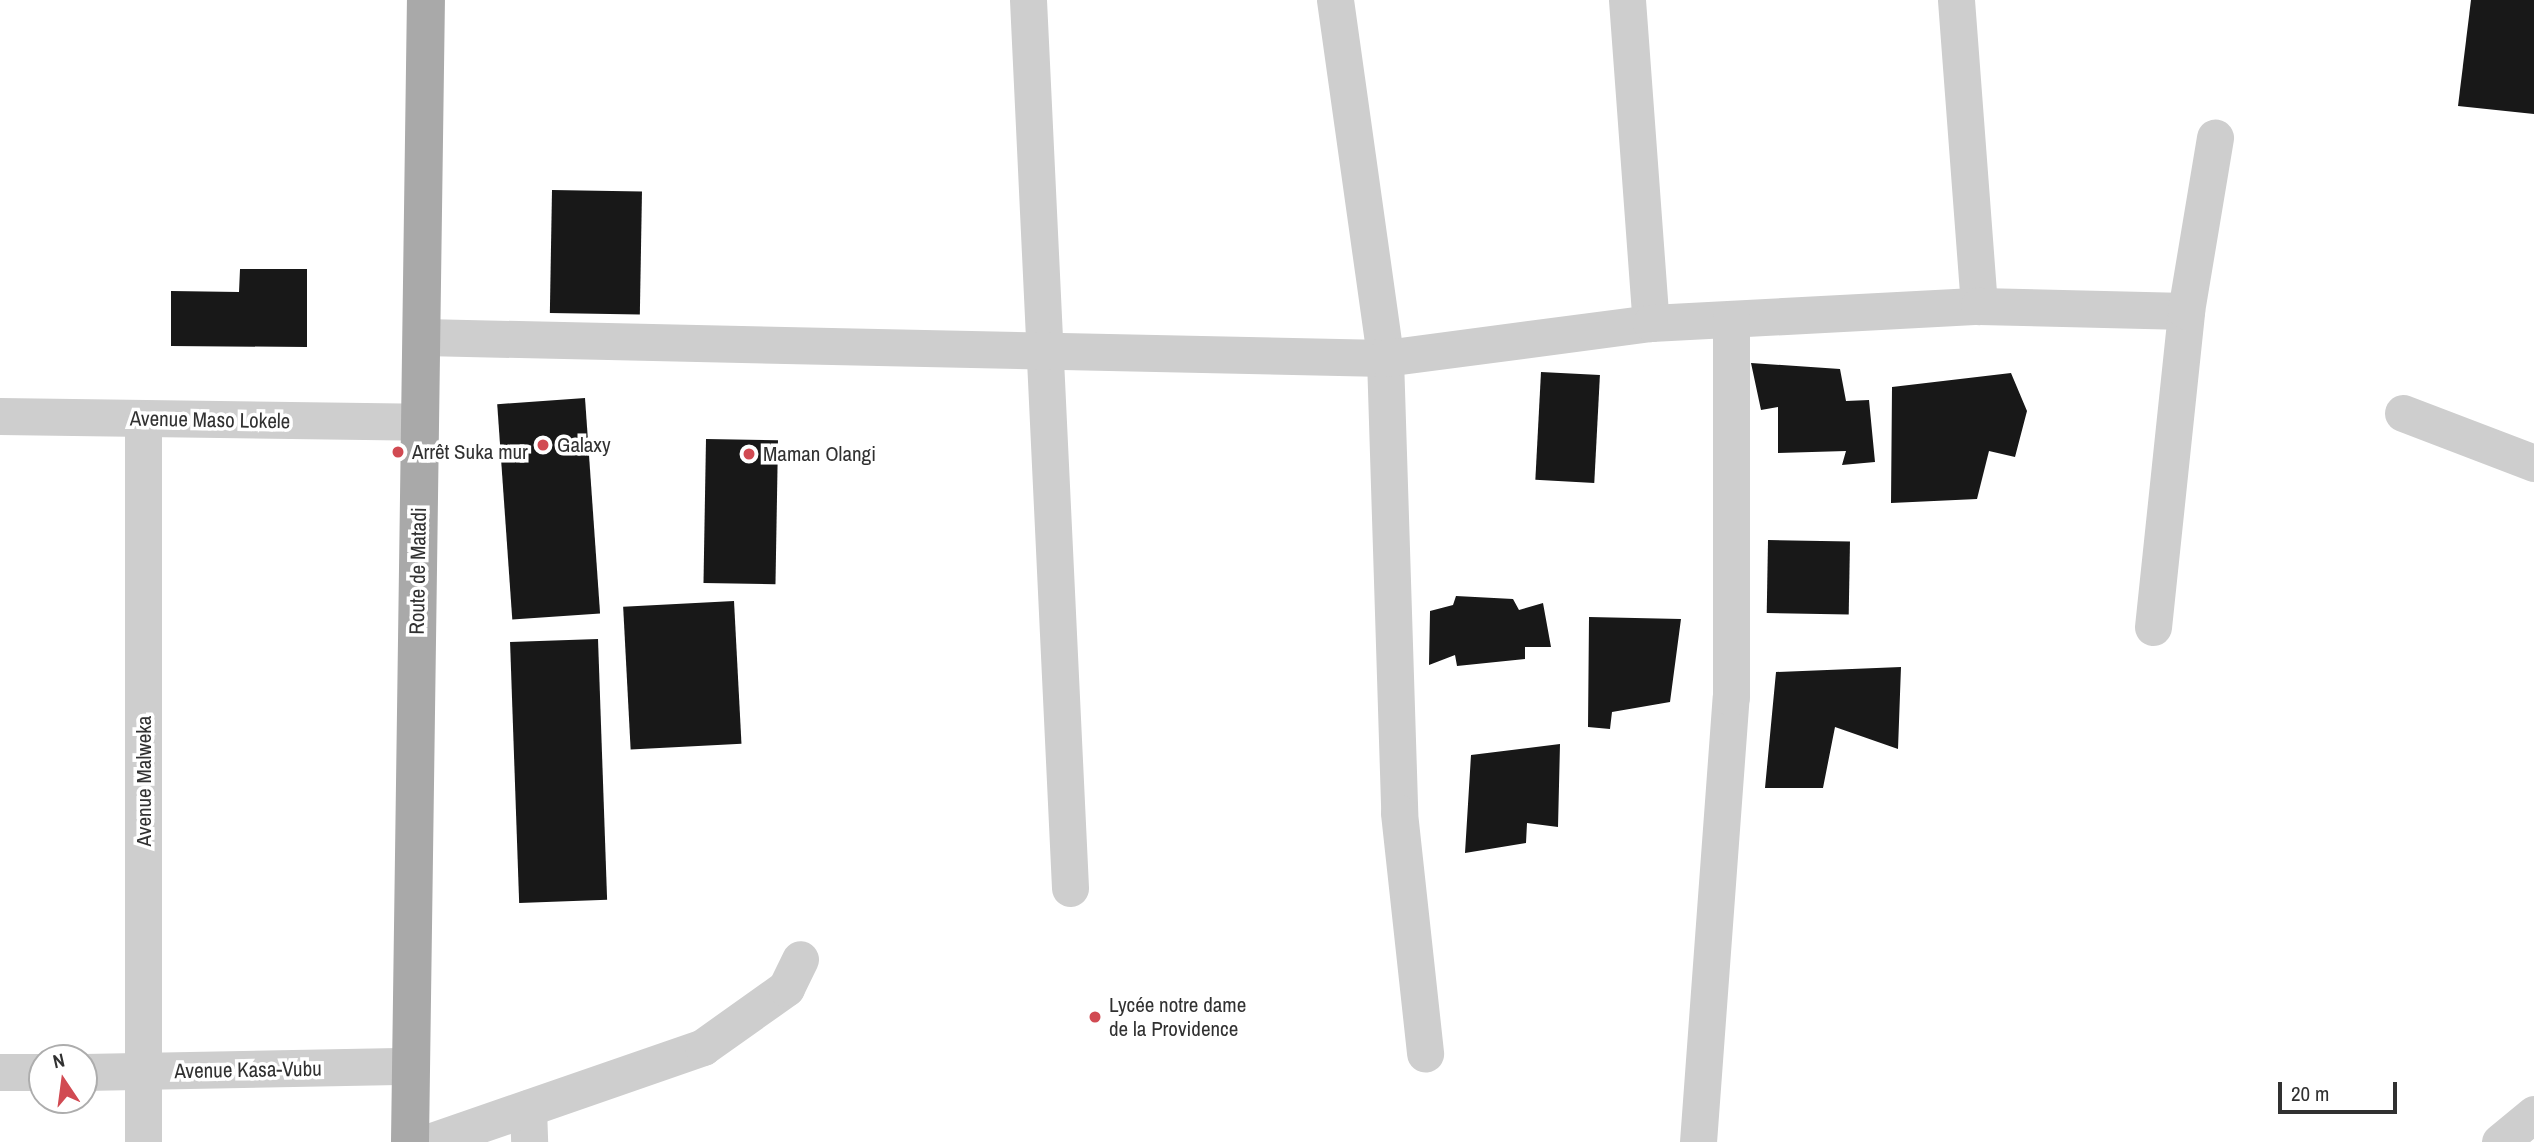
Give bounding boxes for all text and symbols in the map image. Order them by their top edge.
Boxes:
street label: Avenue Maso Lokele [130,406,290,434]
place label: Galaxy [557,432,611,458]
marker: Galaxy [535,437,551,453]
place label: Arrêt Suka mur [412,439,528,465]
place label: Maman Olangi [763,441,876,467]
marker: Arrêt Suka mur [390,444,406,460]
marker: Maman Olangi [741,446,757,462]
street label: Route de Matadi [404,507,432,635]
street label: Avenue Malweka [131,716,157,846]
place label: Lycée notre dame de la Providence [1109,992,1246,1042]
marker: Lycée notre dame de la Providence [1087,1009,1103,1025]
north arrow [28,1044,98,1114]
text: N [50,1047,67,1074]
street label: Avenue Kasa-Vubu [174,1056,322,1084]
scale bar [2282,1068,2401,1112]
text: 20 m [2291,1079,2329,1108]

